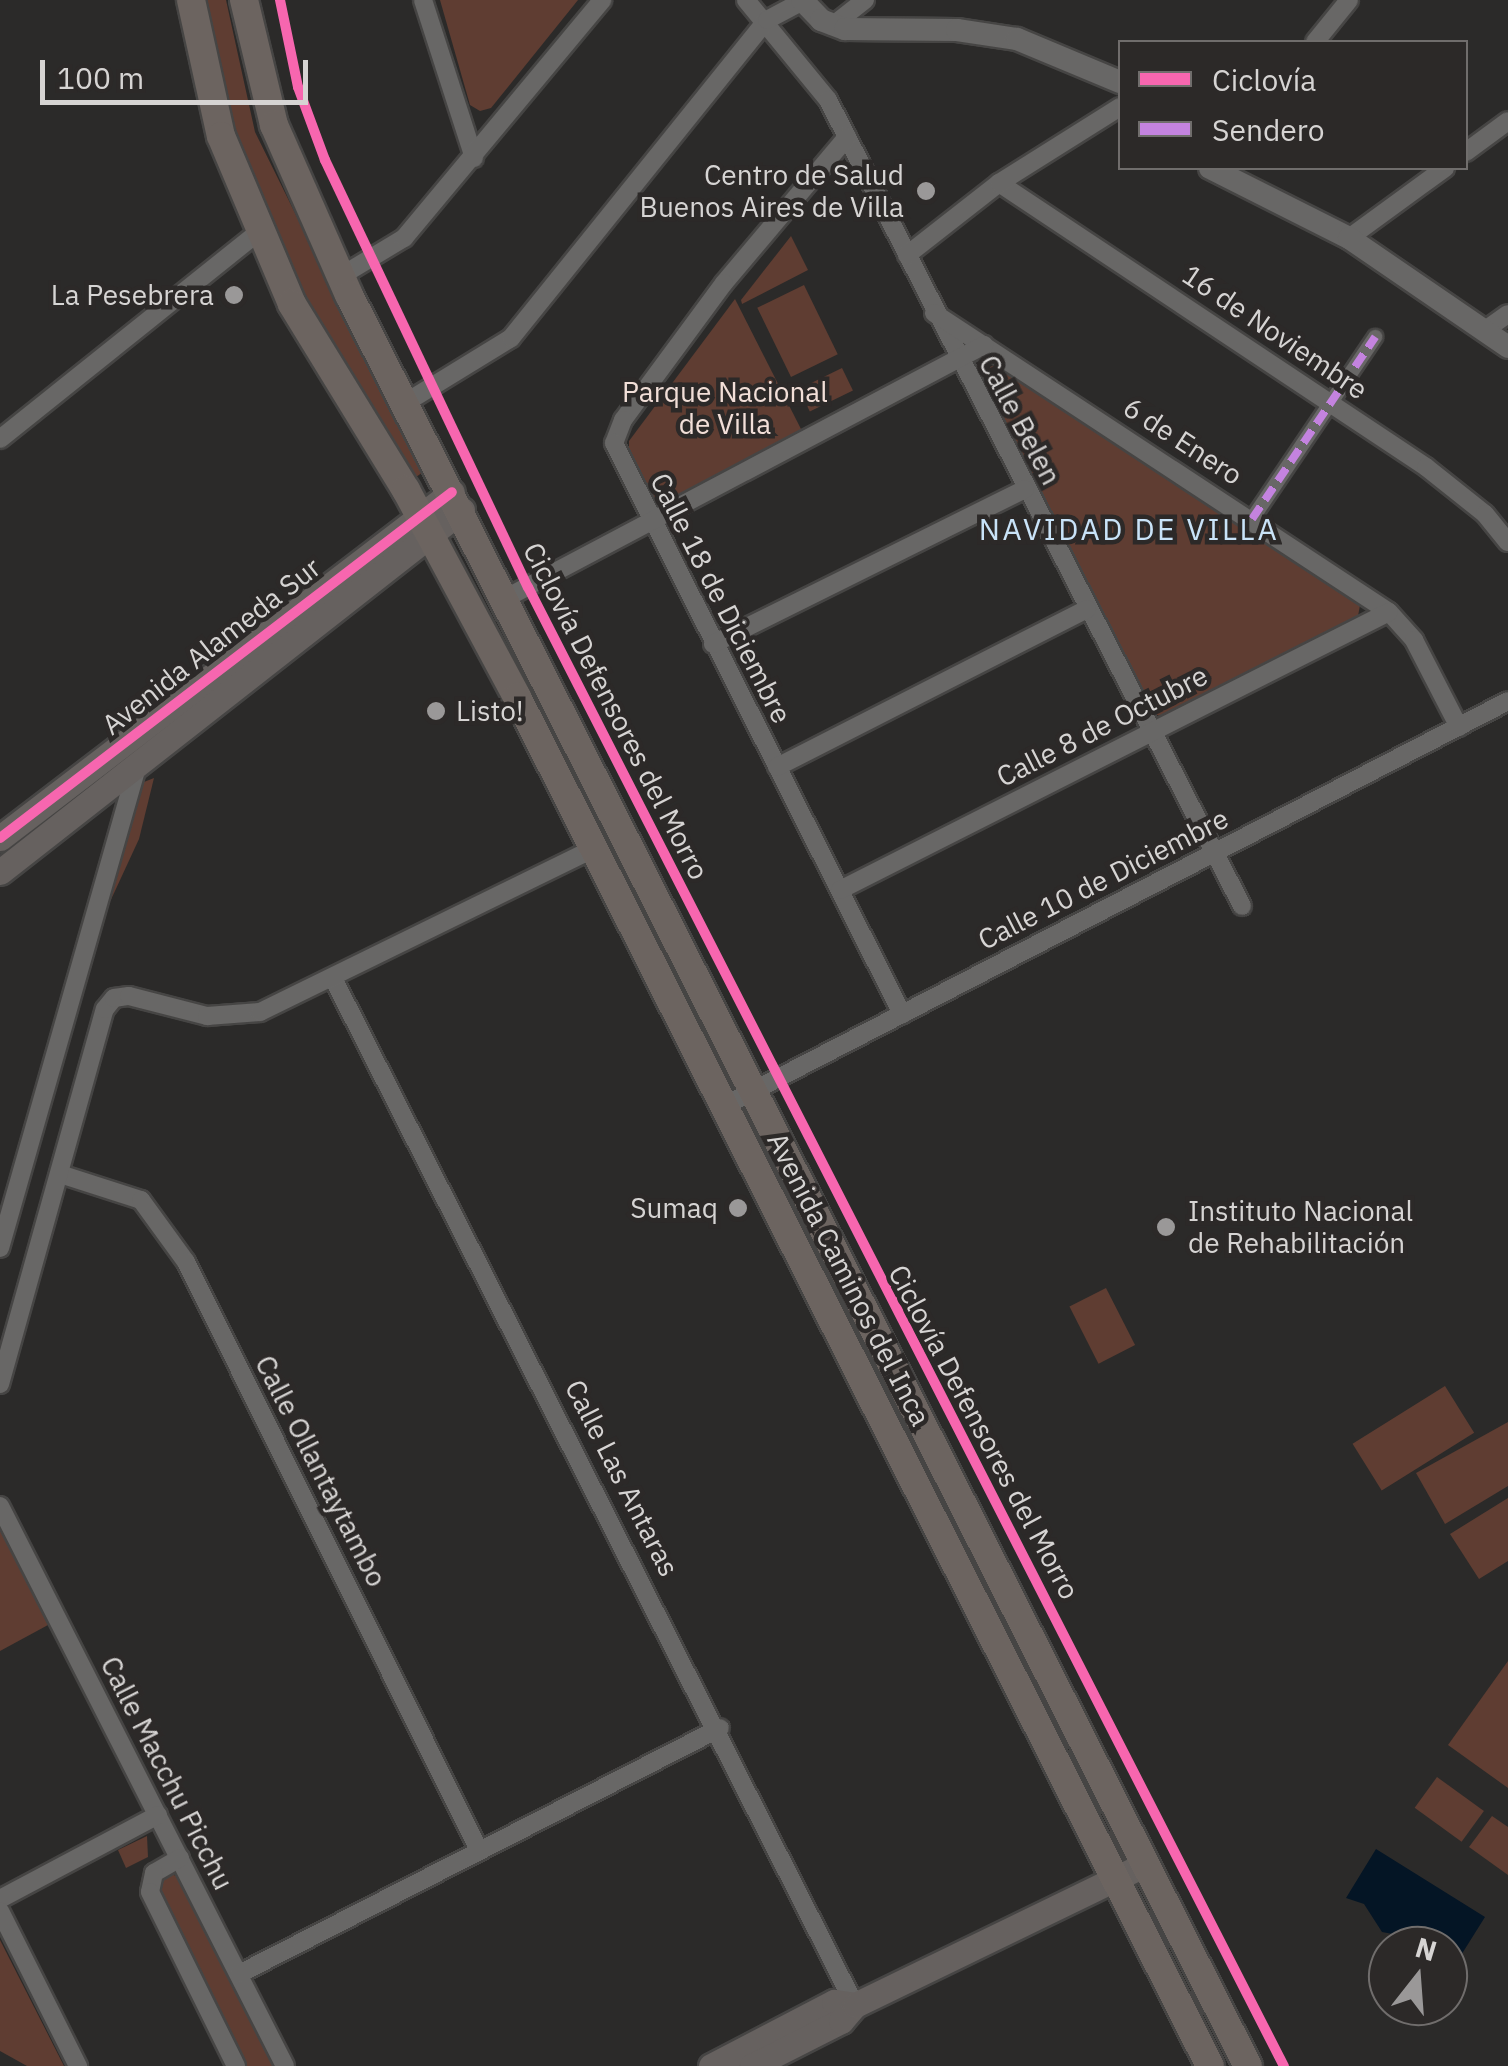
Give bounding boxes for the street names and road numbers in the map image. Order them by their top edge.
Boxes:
street label: 16 de Noviembre [1176,258,1374,406]
street label: Calle Belen [972,349,1068,491]
street label: 6 de Enero [1117,390,1249,492]
street label: Calle 18 de Diciembre [643,467,799,729]
street label: Ciclovía Defensores del Morro [516,537,716,885]
street label: Avenida Alameda Sur [95,550,327,742]
street label: Calle 8 de Octubre [991,658,1213,794]
street label: Calle 10 de Diciembre [972,801,1234,957]
street label: Avenida Caminos del Inca [760,1127,938,1431]
street label: Ciclovía Defensores del Morro [881,1259,1087,1605]
street label: Calle Ollantaytambo [248,1350,394,1592]
street label: Calle Las Antaras [558,1374,686,1582]
street label: Calle Macchu Picchu [94,1651,240,1895]

